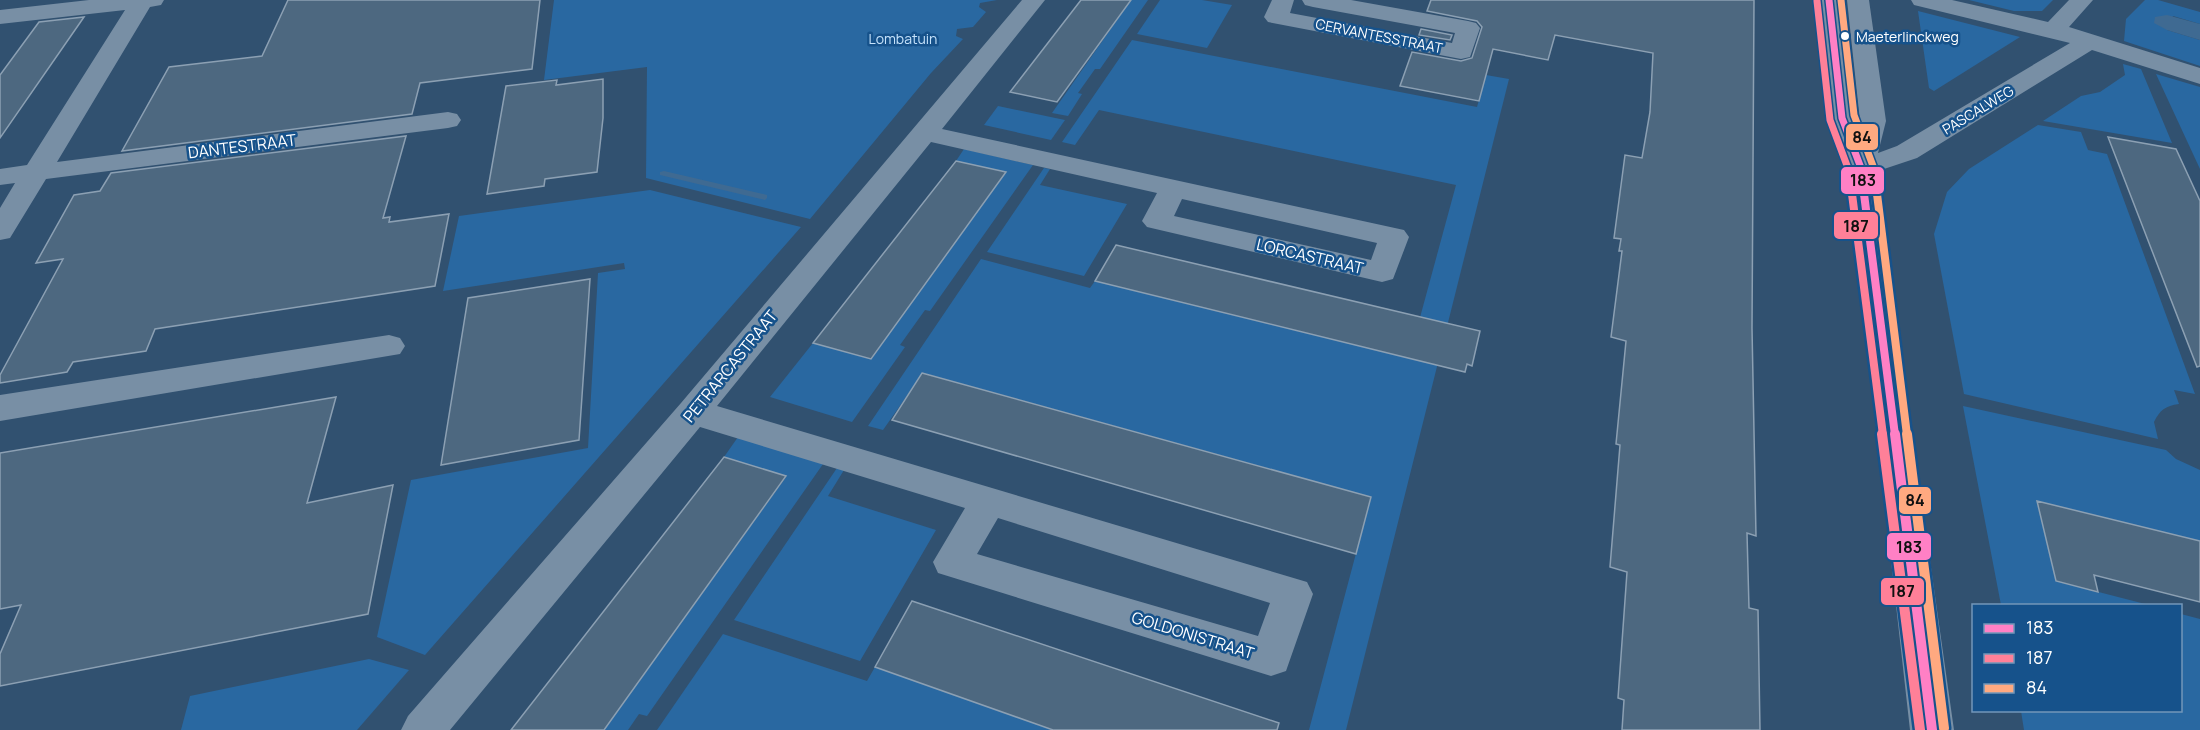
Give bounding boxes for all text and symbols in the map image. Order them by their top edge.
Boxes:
street label: CERVANTESSTRAAT [1314,14,1445,57]
place label: Maeterlinckweg [1856,27,1959,46]
park label: Lombatuin [869,29,937,48]
marker: Maeterlinckweg [1839,30,1851,42]
street label: PASCALWEG [1939,81,2017,138]
line badge: 84 [1845,123,1879,151]
text: 84 [1852,126,1872,148]
street label: DANTESTRAAT [187,128,298,164]
line badge: 183 [1840,166,1885,195]
text: 183 [1850,169,1876,191]
line badge: 187 [1833,211,1879,240]
text: 187 [1843,215,1869,237]
street label: LORCASTRAAT [1254,233,1366,279]
street label: PETRARCASTRAAT [678,305,782,427]
line badge: 84 [1898,486,1932,515]
text: 84 [1905,489,1925,511]
line badge: 183 [1886,532,1932,561]
text: 183 [1896,536,1922,558]
line badge: 187 [1880,577,1925,606]
text: 187 [1889,580,1915,602]
legend [1972,604,2182,712]
street label: GOLDONISTRAAT [1129,606,1257,664]
text: 183 [2026,615,2053,639]
text: 187 [2026,645,2053,669]
text: 84 [2026,675,2047,699]

